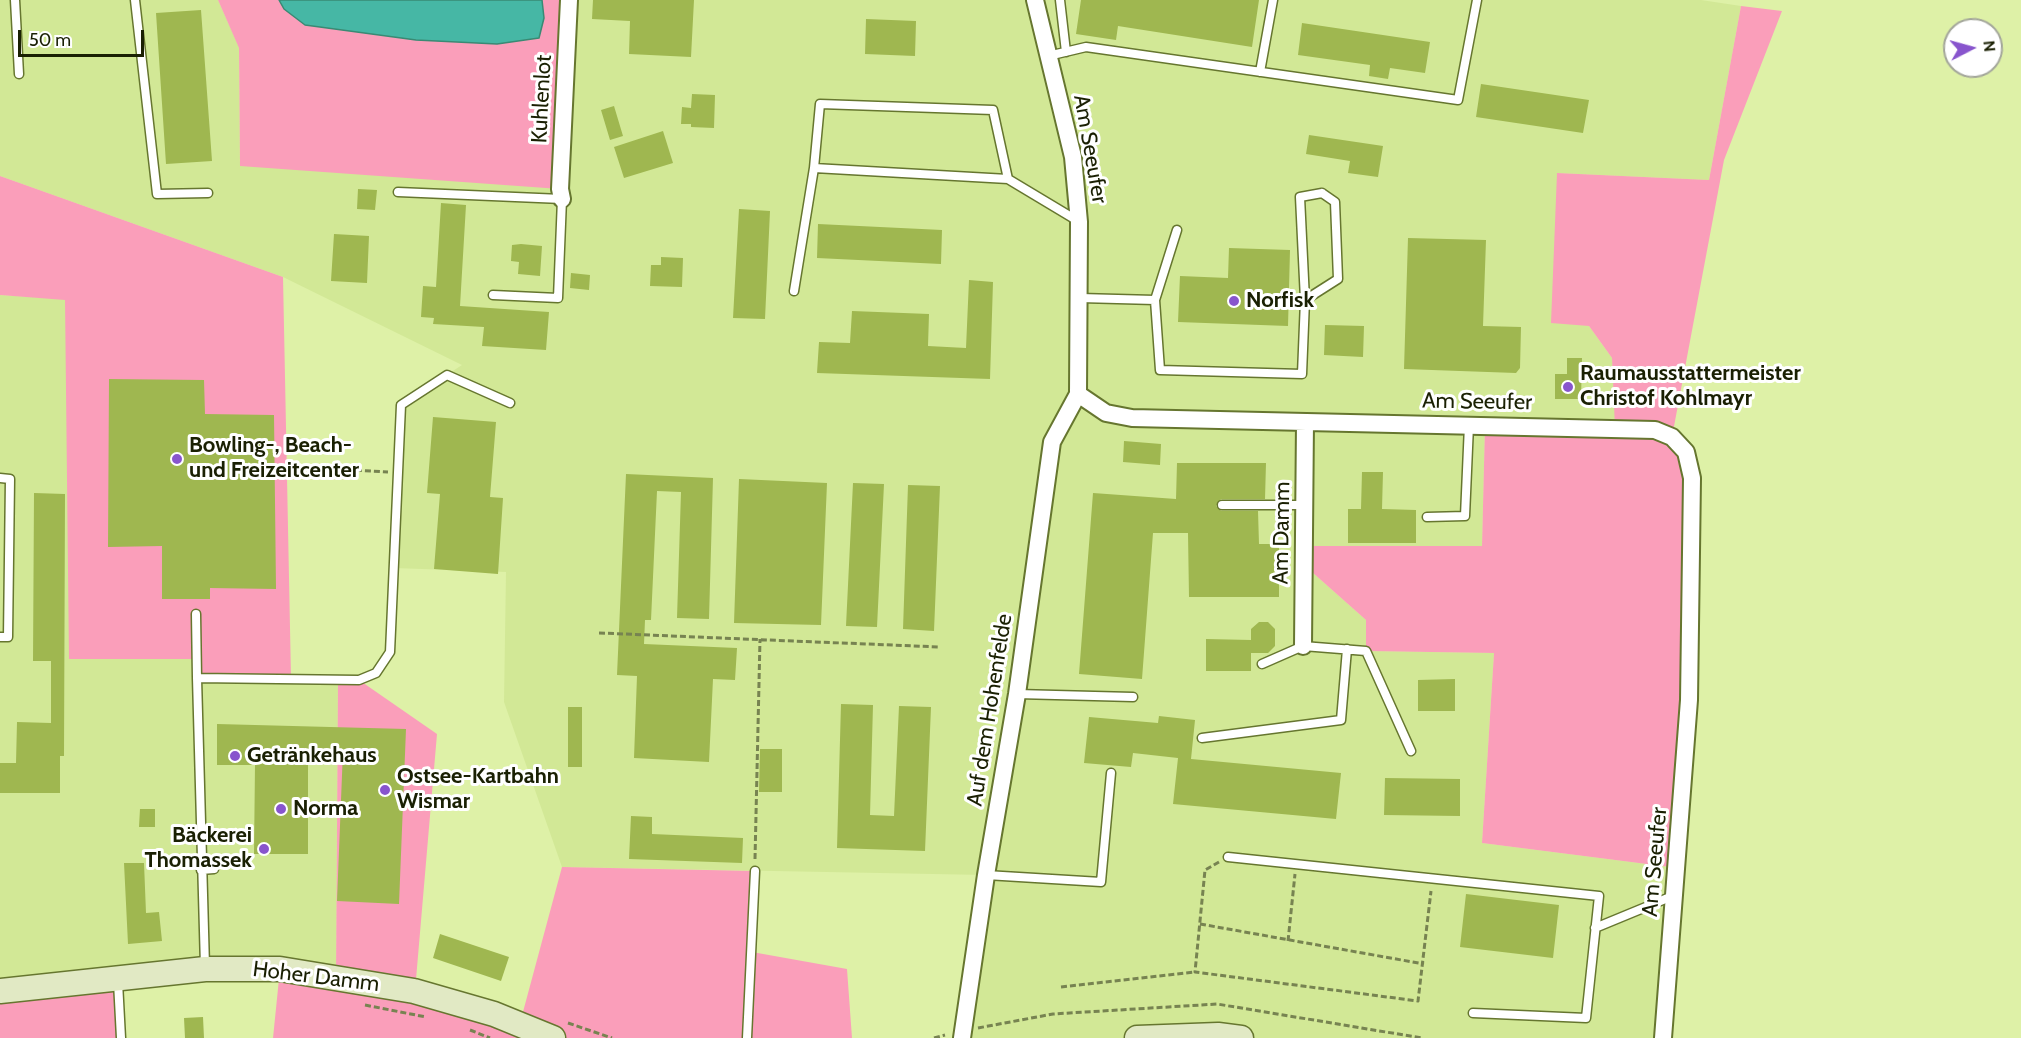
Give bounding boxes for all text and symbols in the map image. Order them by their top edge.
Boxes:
scale bar [21,18,147,56]
north arrow [1943,18,2003,78]
text: 50 m [29,29,71,51]
text: N [1979,40,1999,53]
street label: Kuhlenlot [527,54,557,144]
street label: Am Seeufer [1067,93,1113,205]
place label: Norfisk [1246,288,1314,314]
marker: Norfisk [1227,294,1241,308]
place label: Raumausstattermeister Christof Kohlmayr [1580,361,1801,412]
marker: Raumausstattermeister Christof Kohlmayr [1561,380,1575,394]
street label: Am Seeufer [1422,388,1532,416]
place label: Bowling-, Beach- und Freizeitcenter [189,433,359,484]
marker: Bowling-, Beach- und Freizeitcenter [170,452,184,466]
street label: Am Damm [1268,481,1296,585]
street label: Auf dem Hohenfelde [962,612,1018,808]
place label: Getränkehaus [247,743,377,769]
marker: Getränkehaus [228,749,242,763]
place label: Ostsee-Kartbahn Wismar [397,764,559,816]
marker: Ostsee-Kartbahn Wismar [378,783,392,797]
place label: Norma [293,796,358,822]
marker: Norma [274,802,288,816]
street label: Am Seeufer [1637,806,1673,918]
place label: Bäckerei Thomassek [145,823,252,874]
marker: Bäckerei Thomassek [257,842,271,856]
street label: Hoher Damm [251,956,381,998]

